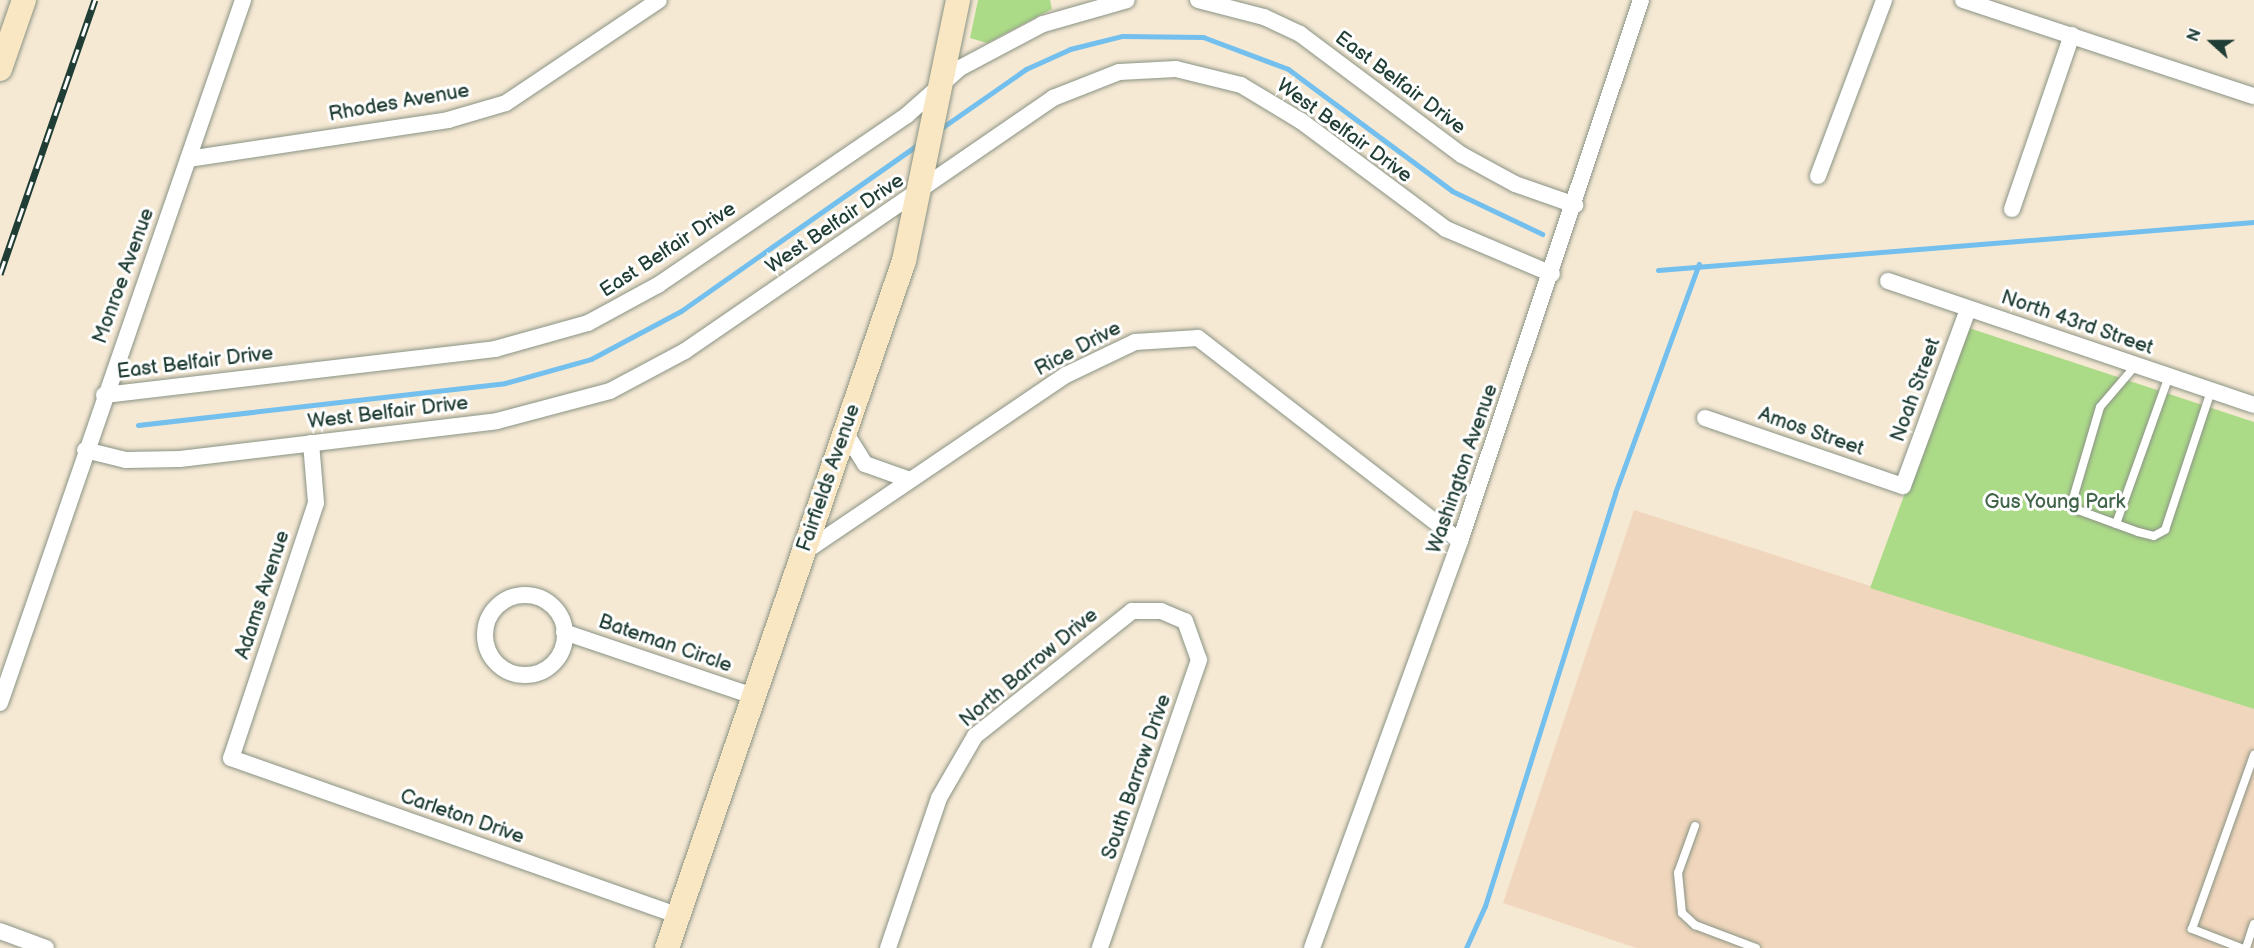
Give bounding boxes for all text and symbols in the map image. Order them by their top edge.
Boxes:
north arrow [2182,12,2242,72]
street label: East Belfair Drive [1330,26,1470,140]
text: N [2184,26,2206,44]
street label: West Belfair Drive [1272,74,1416,188]
street label: Rhodes Avenue [327,79,471,127]
street label: West Belfair Drive [761,169,909,279]
street label: East Belfair Drive [596,197,740,303]
street label: Monroe Avenue [88,205,160,347]
street label: North 43rd Street [1998,286,2156,360]
street label: Rice Drive [1031,316,1125,382]
street label: Noah Street [1886,335,1946,445]
street label: East Belfair Drive [116,342,274,384]
street label: Washington Avenue [1423,381,1503,557]
street label: West Belfair Drive [306,391,470,435]
street label: Fairfields Avenue [793,401,865,555]
street label: Amos Street [1755,403,1867,461]
park label: Gus Young Park [1984,490,2126,514]
street label: Adams Avenue [231,528,295,662]
street label: North Barrow Drive [955,603,1103,733]
street label: Bateman Circle [595,610,735,678]
street label: South Barrow Drive [1097,691,1177,863]
street label: Carleton Drive [397,785,527,849]

